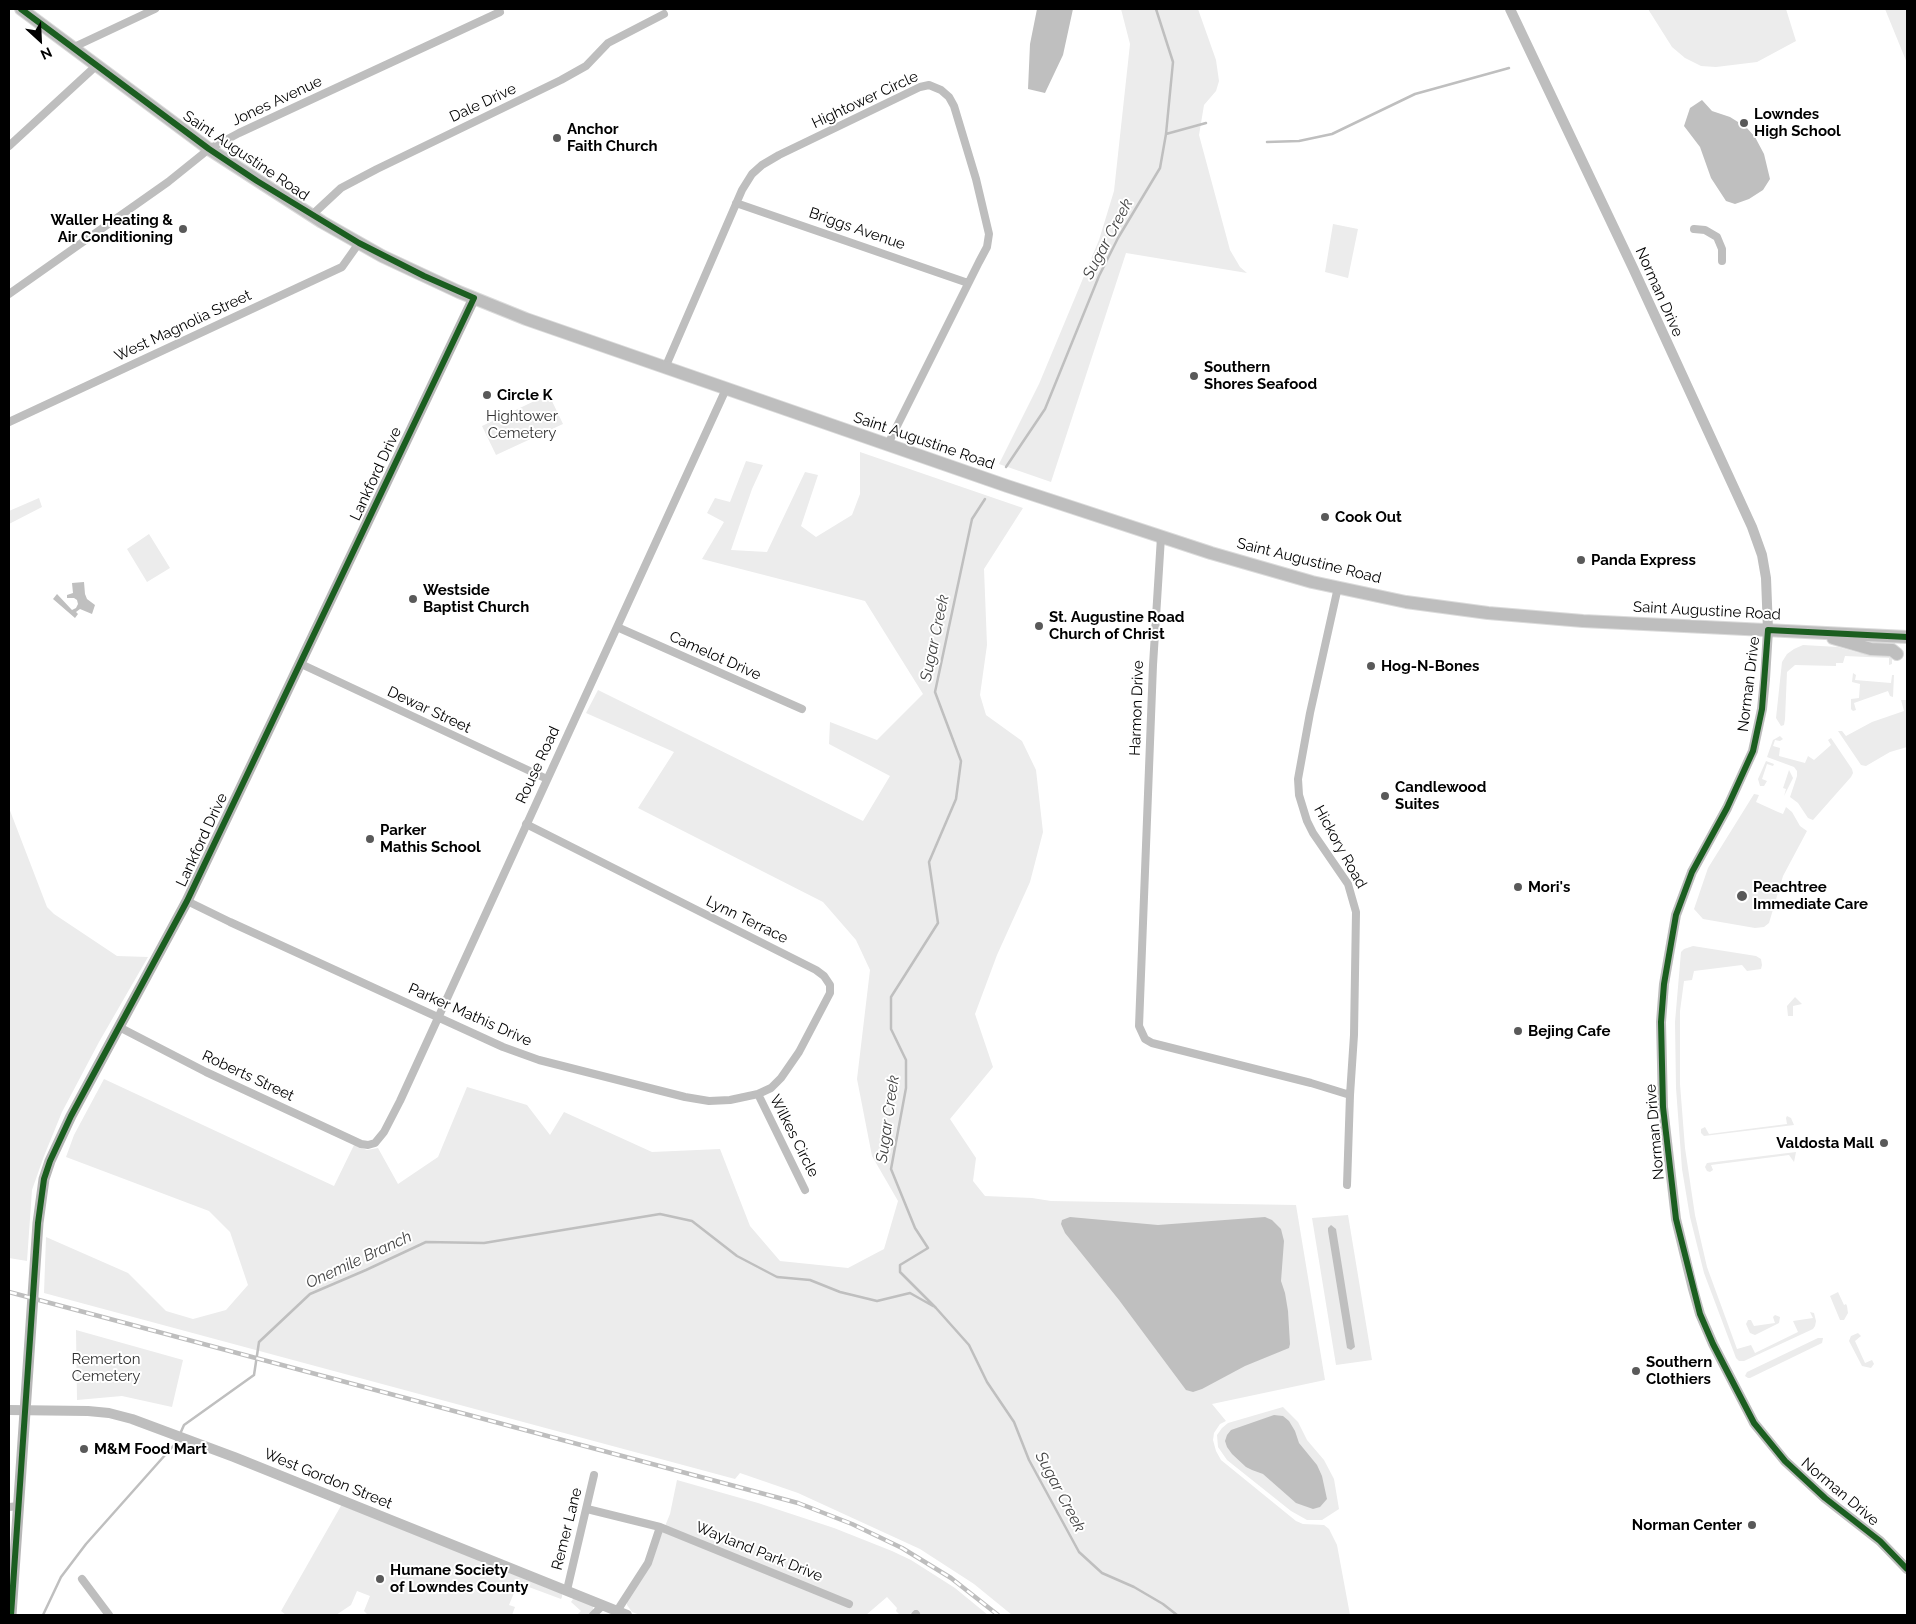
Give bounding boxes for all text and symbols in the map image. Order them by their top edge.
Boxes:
north arrow [15,15,65,65]
text: N [38,44,55,63]
street label: Hightower Circle [809,67,921,133]
street label: Jones Avenue [229,72,325,130]
street label: Dale Drive [447,80,519,126]
place label: Lowndes High School [1754,105,1841,140]
street label: Saint Augustine Road [180,107,312,205]
marker: Lowndes High School [1738,117,1750,129]
place label: Anchor Faith Church [567,120,658,155]
marker: Anchor Faith Church [551,132,563,144]
water label: Sugar Creek [1079,195,1137,283]
street label: Briggs Avenue [806,204,908,254]
place label: Waller Heating & Air Conditioning [51,211,173,246]
marker: Waller Heating & Air Conditioning [177,223,189,235]
street label: Norman Drive [1631,245,1687,339]
street label: West Magnolia Street [112,286,254,366]
place label: Southern Shores Seafood [1204,358,1317,393]
marker: Southern Shores Seafood [1188,370,1200,382]
place label: Circle K [497,386,553,404]
marker: Circle K [481,389,493,401]
park label: Hightower Cemetery [486,407,558,442]
street label: Saint Augustine Road [851,408,997,474]
street label: Lankford Drive [346,424,406,524]
place label: Cook Out [1335,508,1402,526]
marker: Cook Out [1319,511,1331,523]
street label: Saint Augustine Road [1235,534,1383,588]
place label: Panda Express [1591,551,1696,569]
marker: Panda Express [1575,554,1587,566]
place label: Westside Baptist Church [423,581,529,616]
marker: Westside Baptist Church [407,593,419,605]
water label: Sugar Creek [916,593,954,683]
street label: Saint Augustine Road [1633,598,1781,624]
place label: St. Augustine Road Church of Christ [1049,608,1184,643]
marker: St. Augustine Road Church of Christ [1033,620,1045,632]
street label: Camelot Drive [666,628,764,684]
street label: Norman Drive [1734,635,1764,733]
place label: Hog-N-Bones [1381,657,1479,675]
street label: Harmon Drive [1126,660,1148,756]
marker: Hog-N-Bones [1365,660,1377,672]
street label: Dewar Street [384,683,474,737]
street label: Rouse Road [512,723,564,807]
place label: Candlewood Suites [1395,778,1486,813]
street label: Lankford Drive [172,790,232,890]
marker: Candlewood Suites [1379,790,1391,802]
street label: Hickory Road [1310,802,1370,892]
place label: Parker Mathis School [380,821,481,856]
marker: Parker Mathis School [364,833,376,845]
place label: Mori's [1528,878,1570,896]
place label: Peachtree Immediate Care [1753,878,1868,913]
marker: Mori's [1512,881,1524,893]
marker: Peachtree Immediate Care [1735,889,1749,903]
street label: Lynn Terrace [703,892,791,948]
street label: Parker Mathis Drive [405,980,535,1050]
place label: Bejing Cafe [1528,1022,1610,1040]
marker: Bejing Cafe [1512,1025,1524,1037]
street label: Roberts Street [199,1047,297,1105]
water label: Sugar Creek [872,1074,904,1164]
street label: Norman Drive [1642,1083,1668,1181]
street label: Wilkes Circle [766,1092,822,1180]
place label: Valdosta Mall [1776,1134,1874,1152]
marker: Valdosta Mall [1878,1137,1890,1149]
water label: Onemile Branch [303,1227,415,1293]
park label: Remerton Cemetery [72,1350,140,1385]
place label: Southern Clothiers [1646,1353,1712,1388]
marker: Southern Clothiers [1630,1365,1642,1377]
place label: M&M Food Mart [94,1440,207,1458]
marker: M&M Food Mart [78,1443,90,1455]
street label: West Gordon Street [261,1445,395,1513]
water label: Sugar Creek [1031,1448,1089,1536]
street label: Norman Drive [1797,1454,1883,1530]
street label: Remer Lane [548,1486,586,1572]
place label: Norman Center [1632,1516,1742,1534]
street label: Wayland Park Drive [693,1518,825,1586]
marker: Norman Center [1746,1519,1758,1531]
place label: Humane Society of Lowndes County [390,1561,529,1596]
marker: Humane Society of Lowndes County [374,1573,386,1585]

